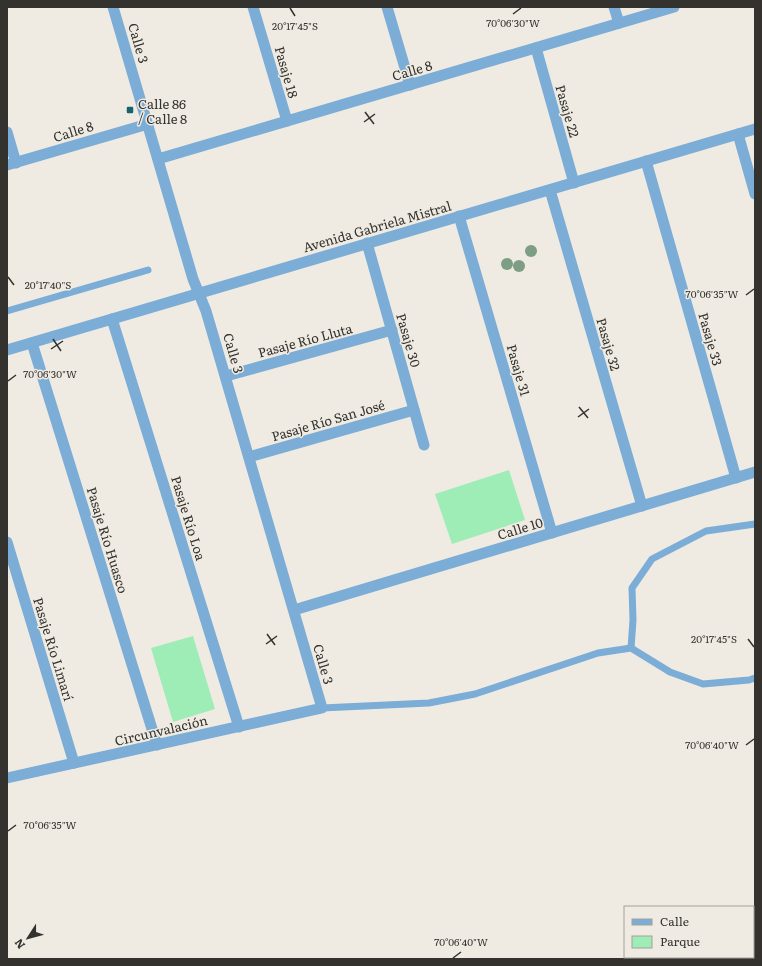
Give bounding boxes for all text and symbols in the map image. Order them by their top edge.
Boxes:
text: 70°06'30"W [486,15,540,30]
text: 20°17'45"S [272,18,318,33]
street label: Calle 3 [124,21,154,65]
street label: Pasaje 18 [271,44,303,100]
street label: Calle 8 [390,55,434,85]
street label: Pasaje 22 [551,82,585,140]
place label: Calle 86 / Calle 8 [138,94,187,128]
marker: Calle 86 / Calle 8 [125,105,135,115]
street label: Calle 8 [51,116,95,146]
street label: Avenida Gabriela Mistral [301,196,454,256]
text: 20°17'40"S [25,277,71,292]
text: 70°06'35"W [686,286,739,301]
street label: Pasaje 33 [694,310,728,368]
street label: Pasaje 30 [392,311,426,370]
street label: Pasaje 32 [592,315,626,373]
street label: Pasaje Río Lluta [256,318,354,362]
street label: Calle 3 [219,331,249,375]
street label: Pasaje 31 [503,342,535,398]
text: 70°06'30"W [23,366,77,381]
street label: Pasaje Río San José [269,395,387,445]
street label: Pasaje Río Loa [167,473,211,563]
street label: Pasaje Río Huasco [83,484,133,596]
street label: Calle 10 [495,512,546,544]
street label: Pasaje Río Limarí [29,595,79,704]
text: 20°17'45"S [691,631,737,646]
street label: Calle 3 [309,642,339,686]
street label: Circunvalación [113,710,210,750]
text: 70°06'40"W [685,737,739,752]
text: 70°06'35"W [24,817,77,832]
legend [624,906,754,958]
text: Calle [660,912,689,930]
north arrow [8,918,48,958]
text: Parque [660,932,700,950]
text: 70°06'40"W [434,934,488,949]
text: N [10,936,28,953]

